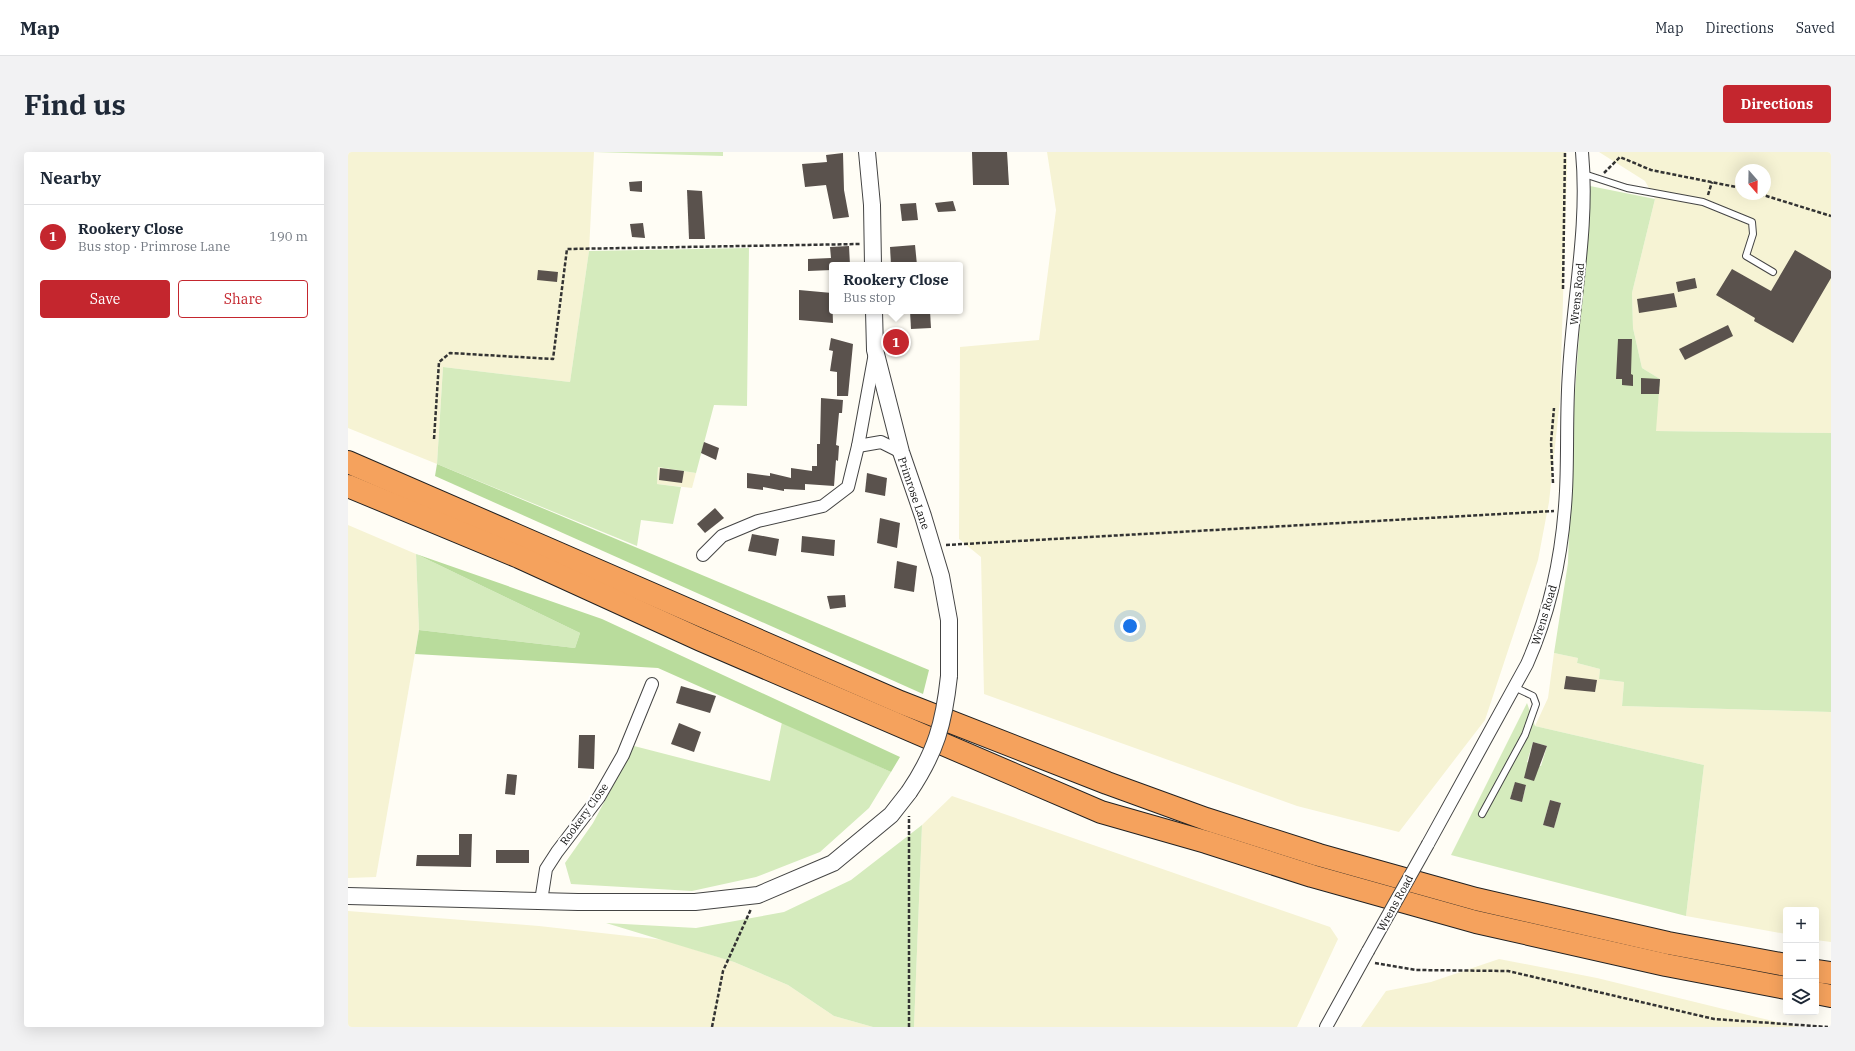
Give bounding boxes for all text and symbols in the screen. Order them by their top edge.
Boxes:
text: Map [20,16,60,40]
text: Map [1655,19,1684,37]
text: Directions [1706,19,1774,37]
text: Saved [1796,19,1835,37]
button: Directions [1723,85,1831,123]
text: Find us [24,86,126,123]
north arrow [1735,164,1771,200]
text: Nearby [40,167,101,189]
text: Rookery Close [78,219,183,238]
text: 1 [49,228,57,245]
text: 190 m [269,228,308,245]
text: Bus stop · Primrose Lane [78,238,230,255]
popup [829,262,963,314]
street label: Wrens Road [1567,262,1587,326]
text: Rookery Close [843,270,949,289]
button: Save [40,280,170,318]
button: Share [178,280,308,318]
text: Bus stop [843,289,895,306]
pin: 1 [883,327,909,357]
street label: Primrose Lane [895,455,933,531]
street label: Wrens Road [1528,583,1560,647]
your location [1120,616,1140,636]
street label: Rookery Close [557,780,611,848]
street label: Wrens Road [1374,872,1416,934]
map controls [1783,907,1819,1015]
button: + [1783,907,1819,943]
button: − [1783,943,1819,979]
button: layers [1783,979,1819,1015]

